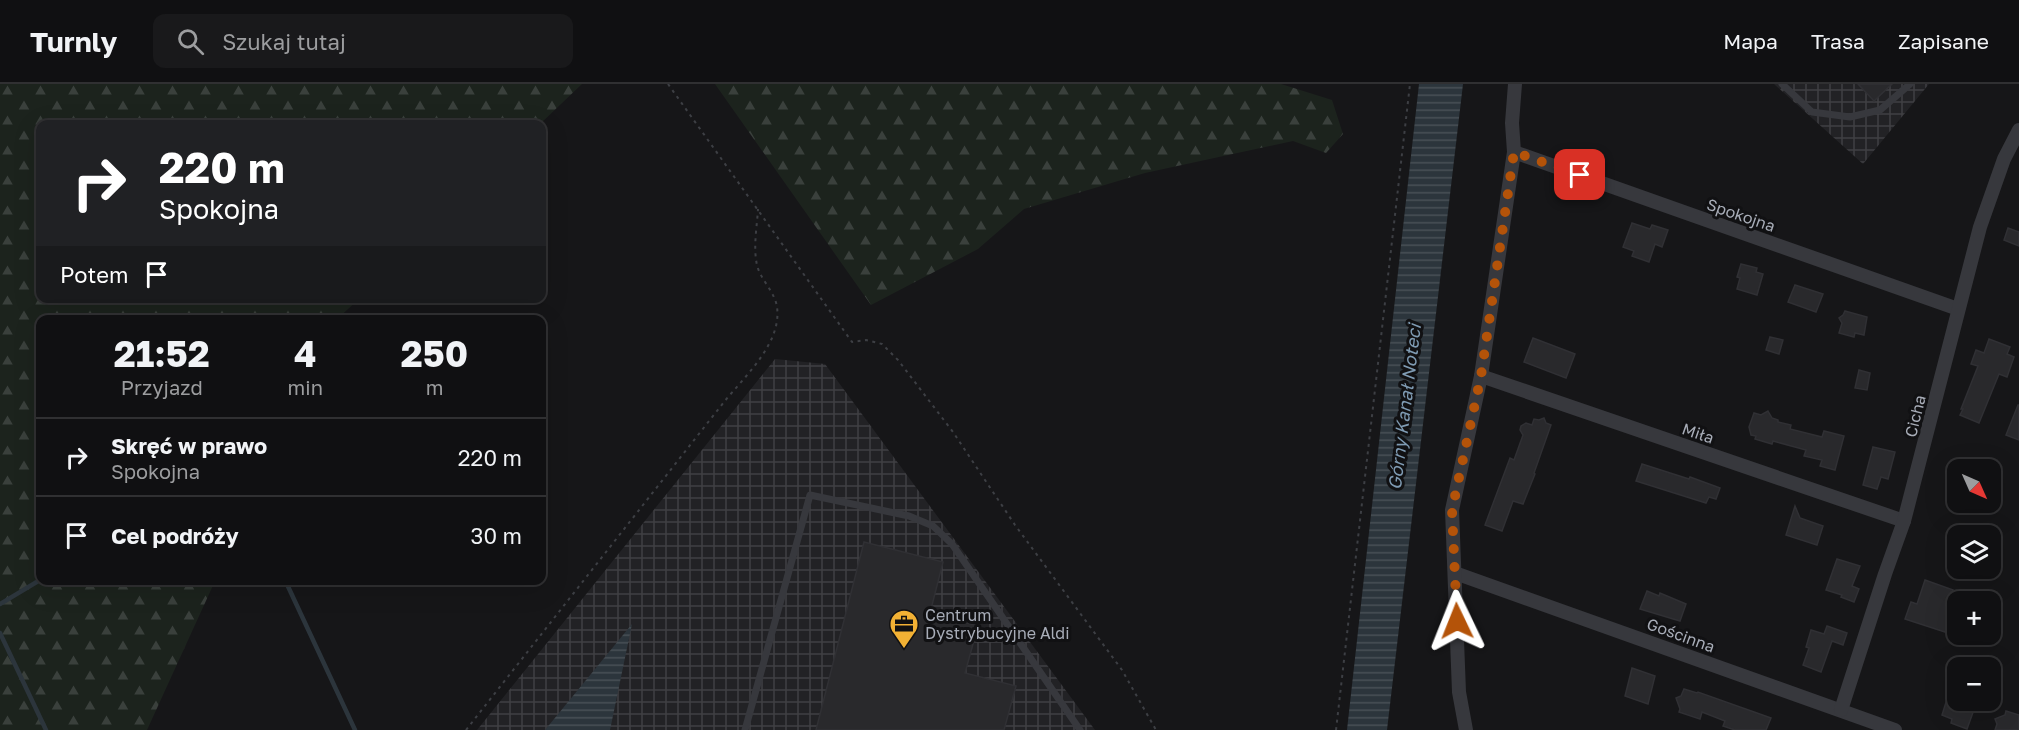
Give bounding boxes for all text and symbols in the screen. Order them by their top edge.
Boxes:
search box [153,14,573,68]
text: Turnly [30,25,117,58]
icon: search [174,25,207,58]
text: Szukaj tutaj [222,28,346,55]
text: Mapa [1723,28,1778,54]
text: Trasa [1811,28,1865,54]
text: Zapisane [1898,28,1989,54]
text: 220 m [159,142,285,192]
icon: right [60,144,138,222]
pin [1554,149,1605,200]
icon: arrive [1563,158,1596,191]
text: Spokojna [159,193,279,225]
street label: Spokojna [1704,194,1778,236]
icon: arrive [140,258,173,291]
text: Potem [60,261,128,288]
water label: Górny Kanał Noteci [1383,321,1425,491]
text: 21:52 [114,332,210,375]
text: 4 [294,332,317,375]
text: 250 [401,332,468,375]
text: Przyjazd [121,375,203,399]
text: min [288,375,323,399]
text: m [426,375,443,399]
street label: Cicha [1900,393,1930,439]
street label: Miła [1679,418,1717,448]
text: Skręć w prawo [111,432,267,459]
icon: right [60,441,93,474]
text: 220 m [458,444,522,471]
text: Spokojna [111,459,200,483]
north arrow [1947,459,2001,513]
map controls [1947,459,2001,711]
icon: arrive [60,519,93,552]
text: Cel podróży [111,522,239,549]
text: 30 m [471,522,522,549]
button: layers [1947,525,2001,579]
position arrow [1425,589,1489,653]
button: + [1947,591,2001,645]
place label: Centrum Dystrybucyjne Aldi [925,605,1070,643]
office icon: Centrum Dystrybucyjne Aldi [888,608,920,650]
street label: Gościnna [1644,613,1718,657]
button: − [1947,657,2001,711]

